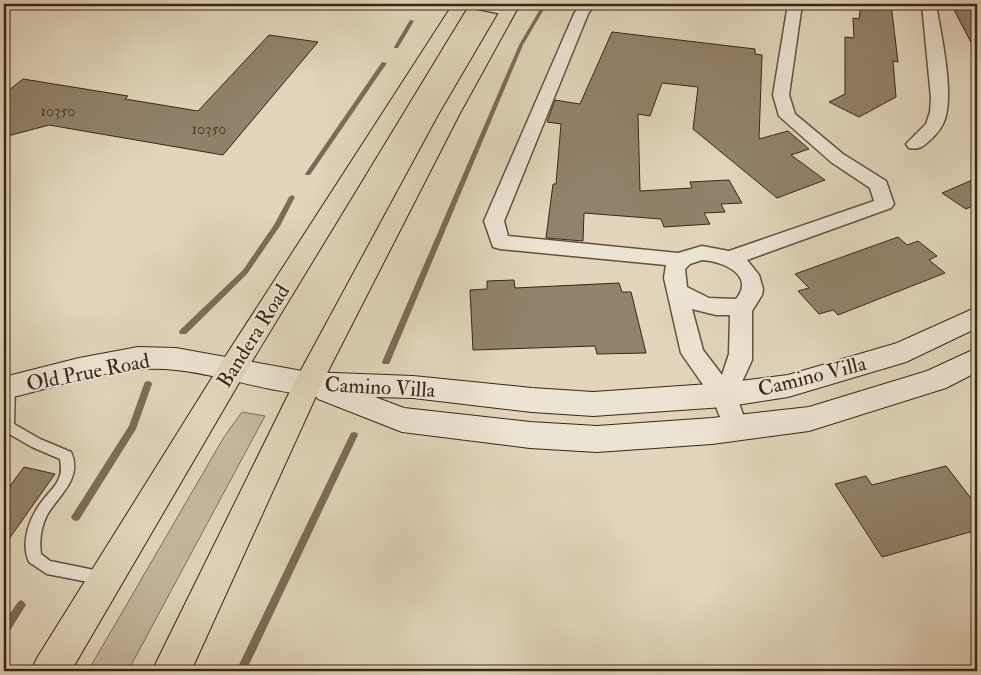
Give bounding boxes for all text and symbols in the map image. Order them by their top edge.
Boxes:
house number: 10350 [40,101,76,121]
house number: 10350 [191,119,227,139]
street label: Bandera Road [211,279,296,393]
street label: Old Prue Road [24,347,153,398]
street label: Camino Villa [755,350,870,403]
street label: Camino Villa [324,371,436,404]

